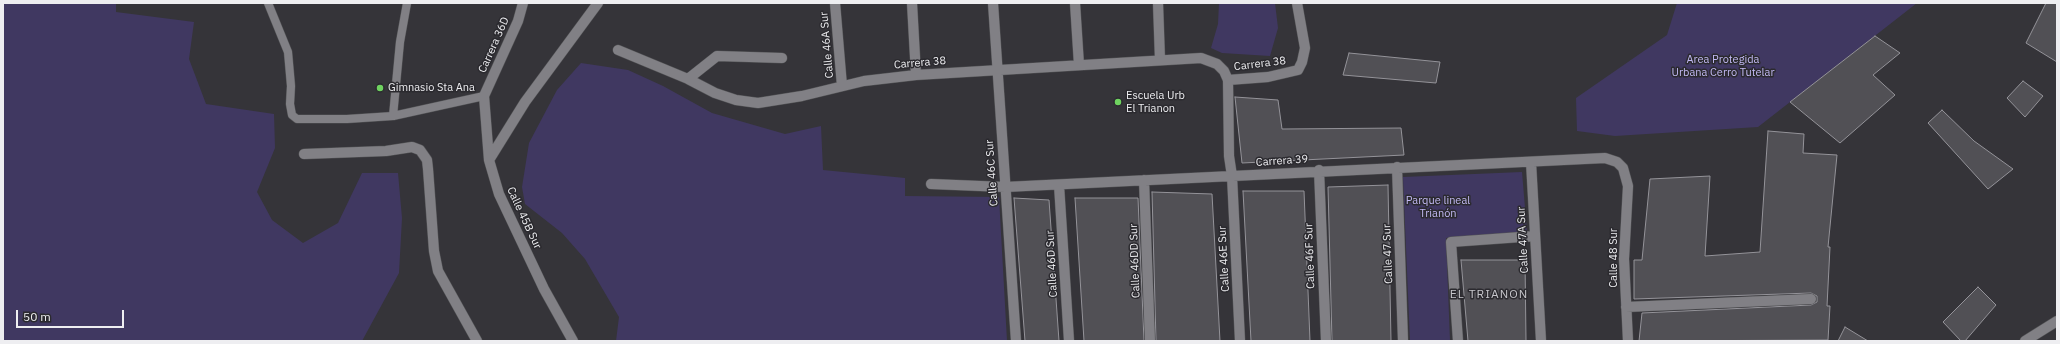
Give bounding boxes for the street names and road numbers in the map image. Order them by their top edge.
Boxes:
street label: Calle 46A Sur [818,11,836,79]
street label: Carrera 36D [476,15,512,75]
street label: Carrera 38 [893,54,947,72]
street label: Carrera 38 [1233,54,1287,74]
street label: Calle 46C Sur [983,139,1001,207]
street label: Carrera 39 [1255,153,1309,169]
street label: Calle 45B Sur [504,185,544,251]
street label: Calle 47A Sur [1515,206,1531,274]
street label: Calle 46F Sur [1302,223,1318,289]
street label: Calle 46DD Sur [1127,224,1143,298]
street label: Calle 47 Sur [1380,224,1396,284]
street label: Calle 46E Sur [1216,226,1232,292]
street label: Calle 48 Sur [1607,228,1621,288]
street label: Calle 46D Sur [1044,230,1060,298]

